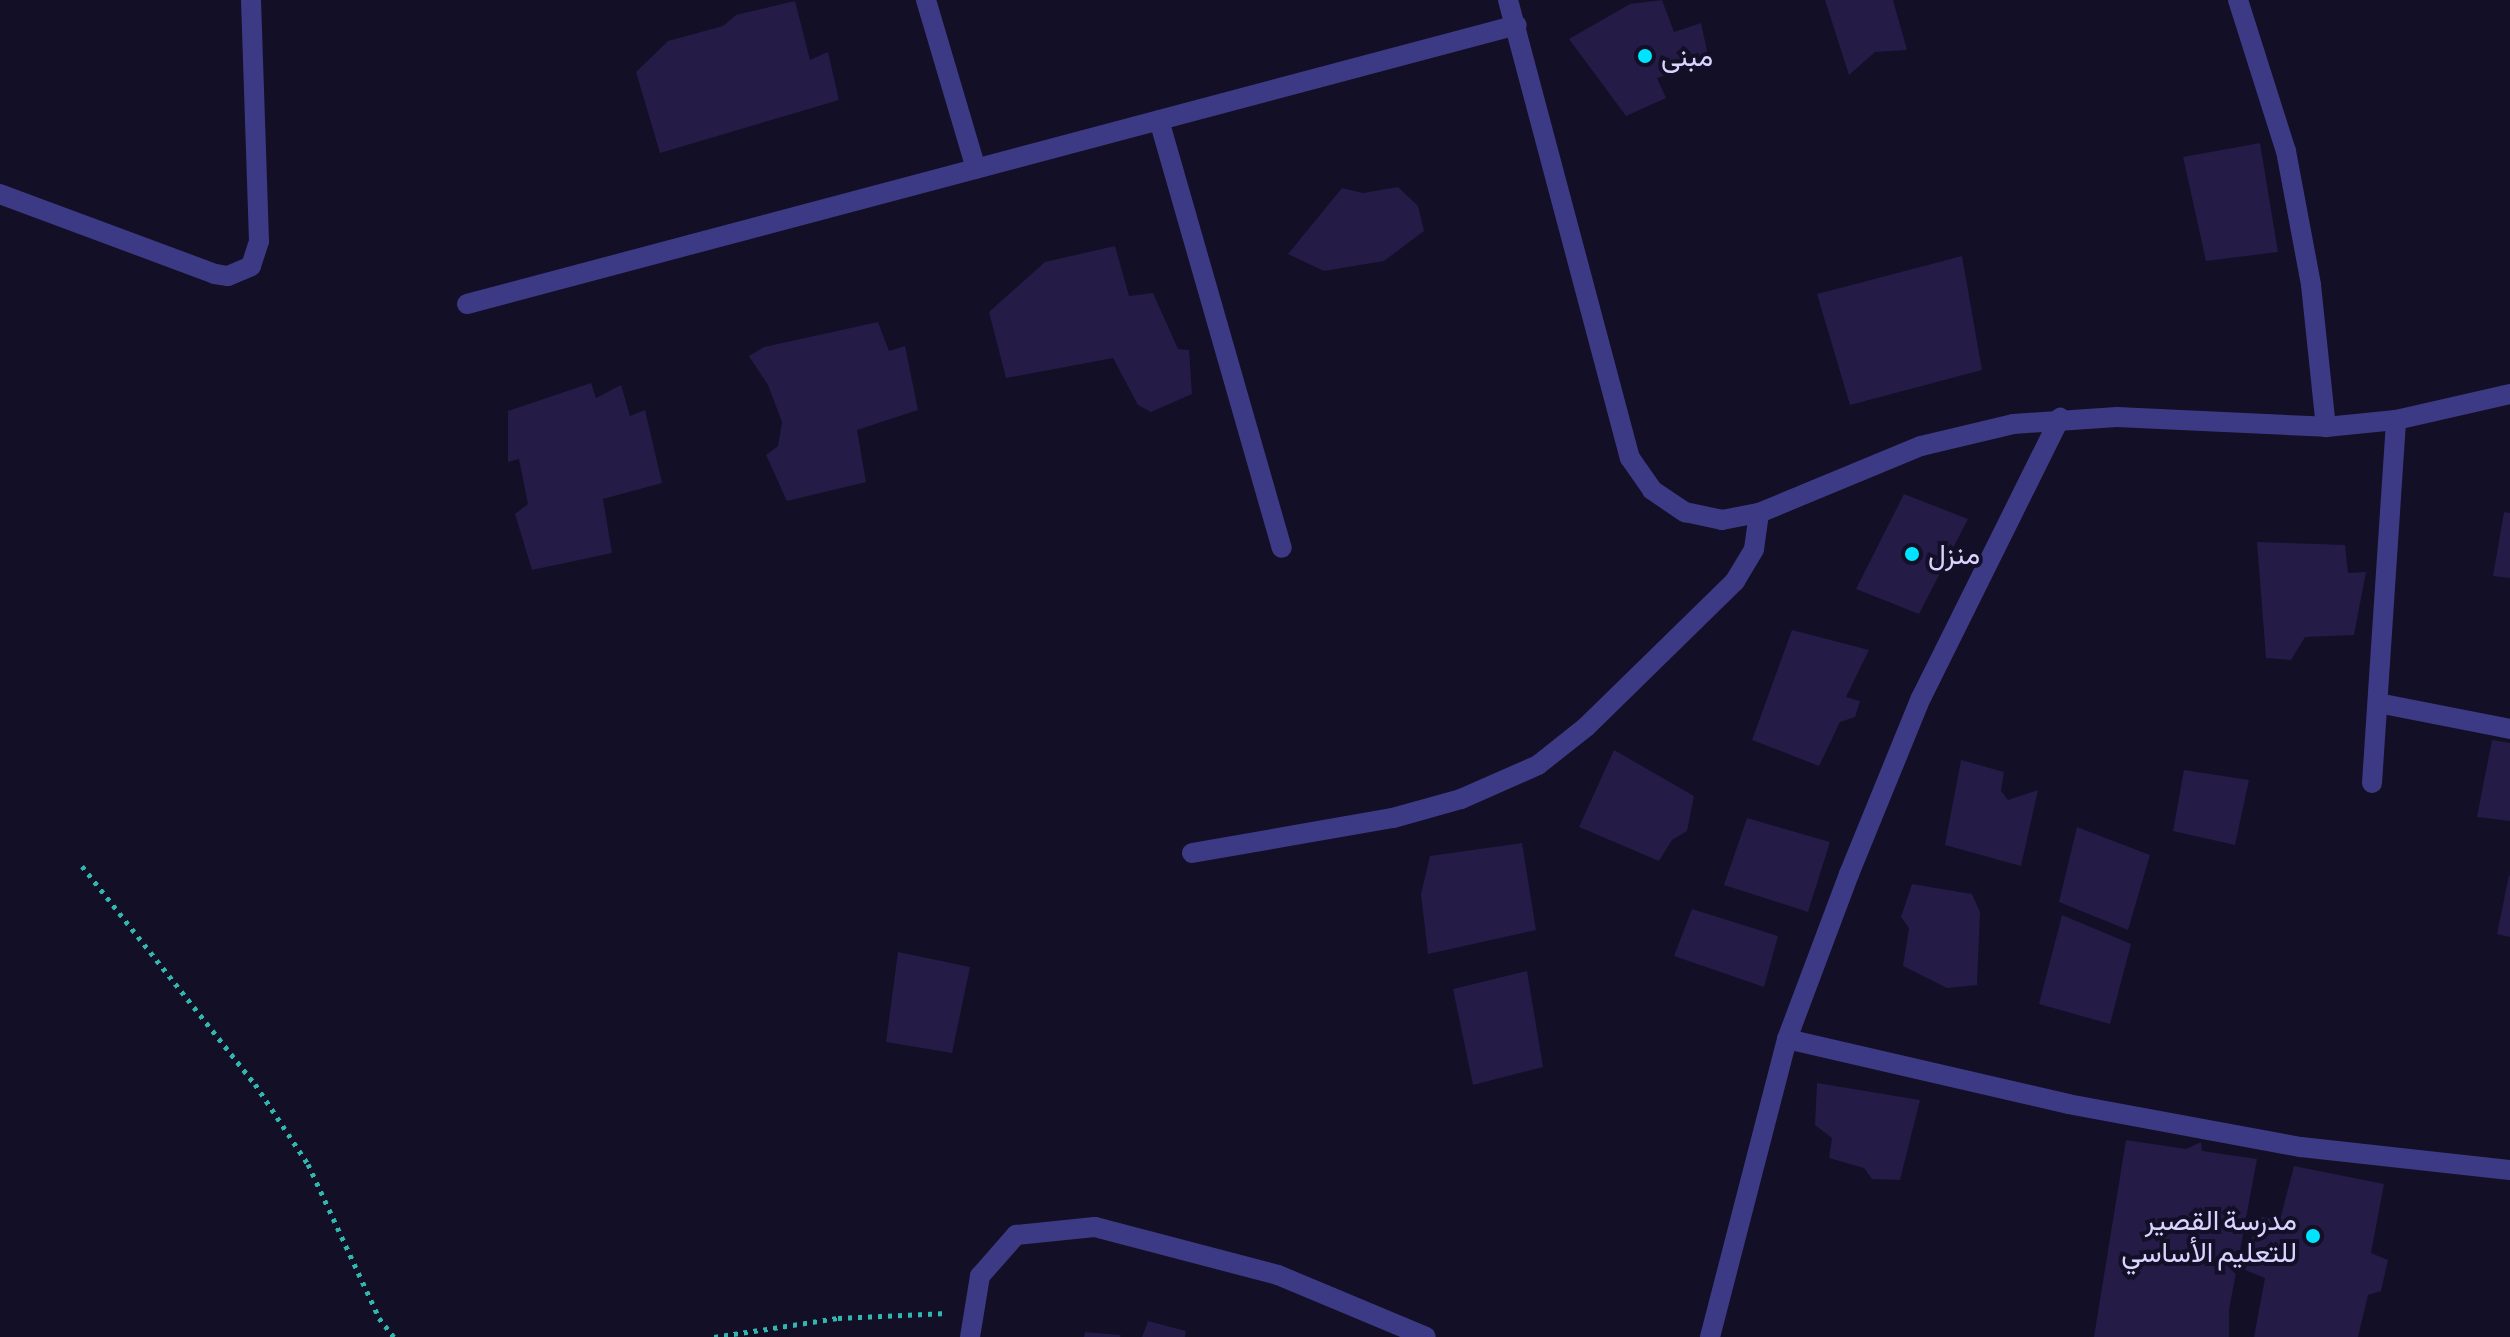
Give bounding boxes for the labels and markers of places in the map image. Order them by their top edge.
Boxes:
place label: مبنى [1661,39,1713,73]
marker: مبنى [1636,47,1654,65]
place label: منزل [1928,537,1980,571]
marker: منزل [1903,545,1921,563]
place label: مدرسة القصير للتعليم الأساسي [2121,1203,2297,1269]
marker: مدرسة القصير للتعليم الأساسي [2304,1227,2322,1245]

